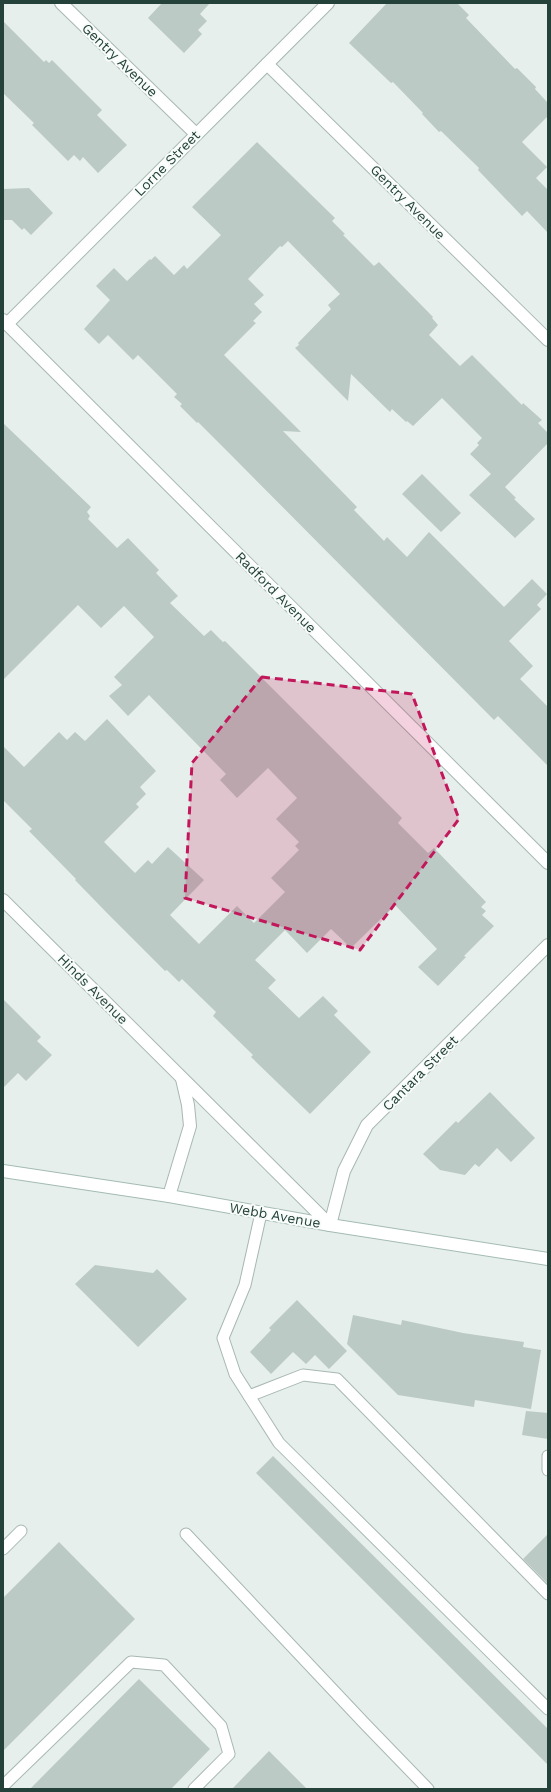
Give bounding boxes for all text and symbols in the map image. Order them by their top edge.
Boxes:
street label: Gentry Avenue [79,20,161,100]
street label: Lorne Street [131,127,203,199]
street label: Gentry Avenue [367,161,449,243]
street label: Radford Avenue [232,548,320,636]
street label: Hinds Avenue [55,951,131,1027]
street label: Cantara Street [379,1032,461,1114]
street label: Webb Avenue [228,1199,322,1231]

